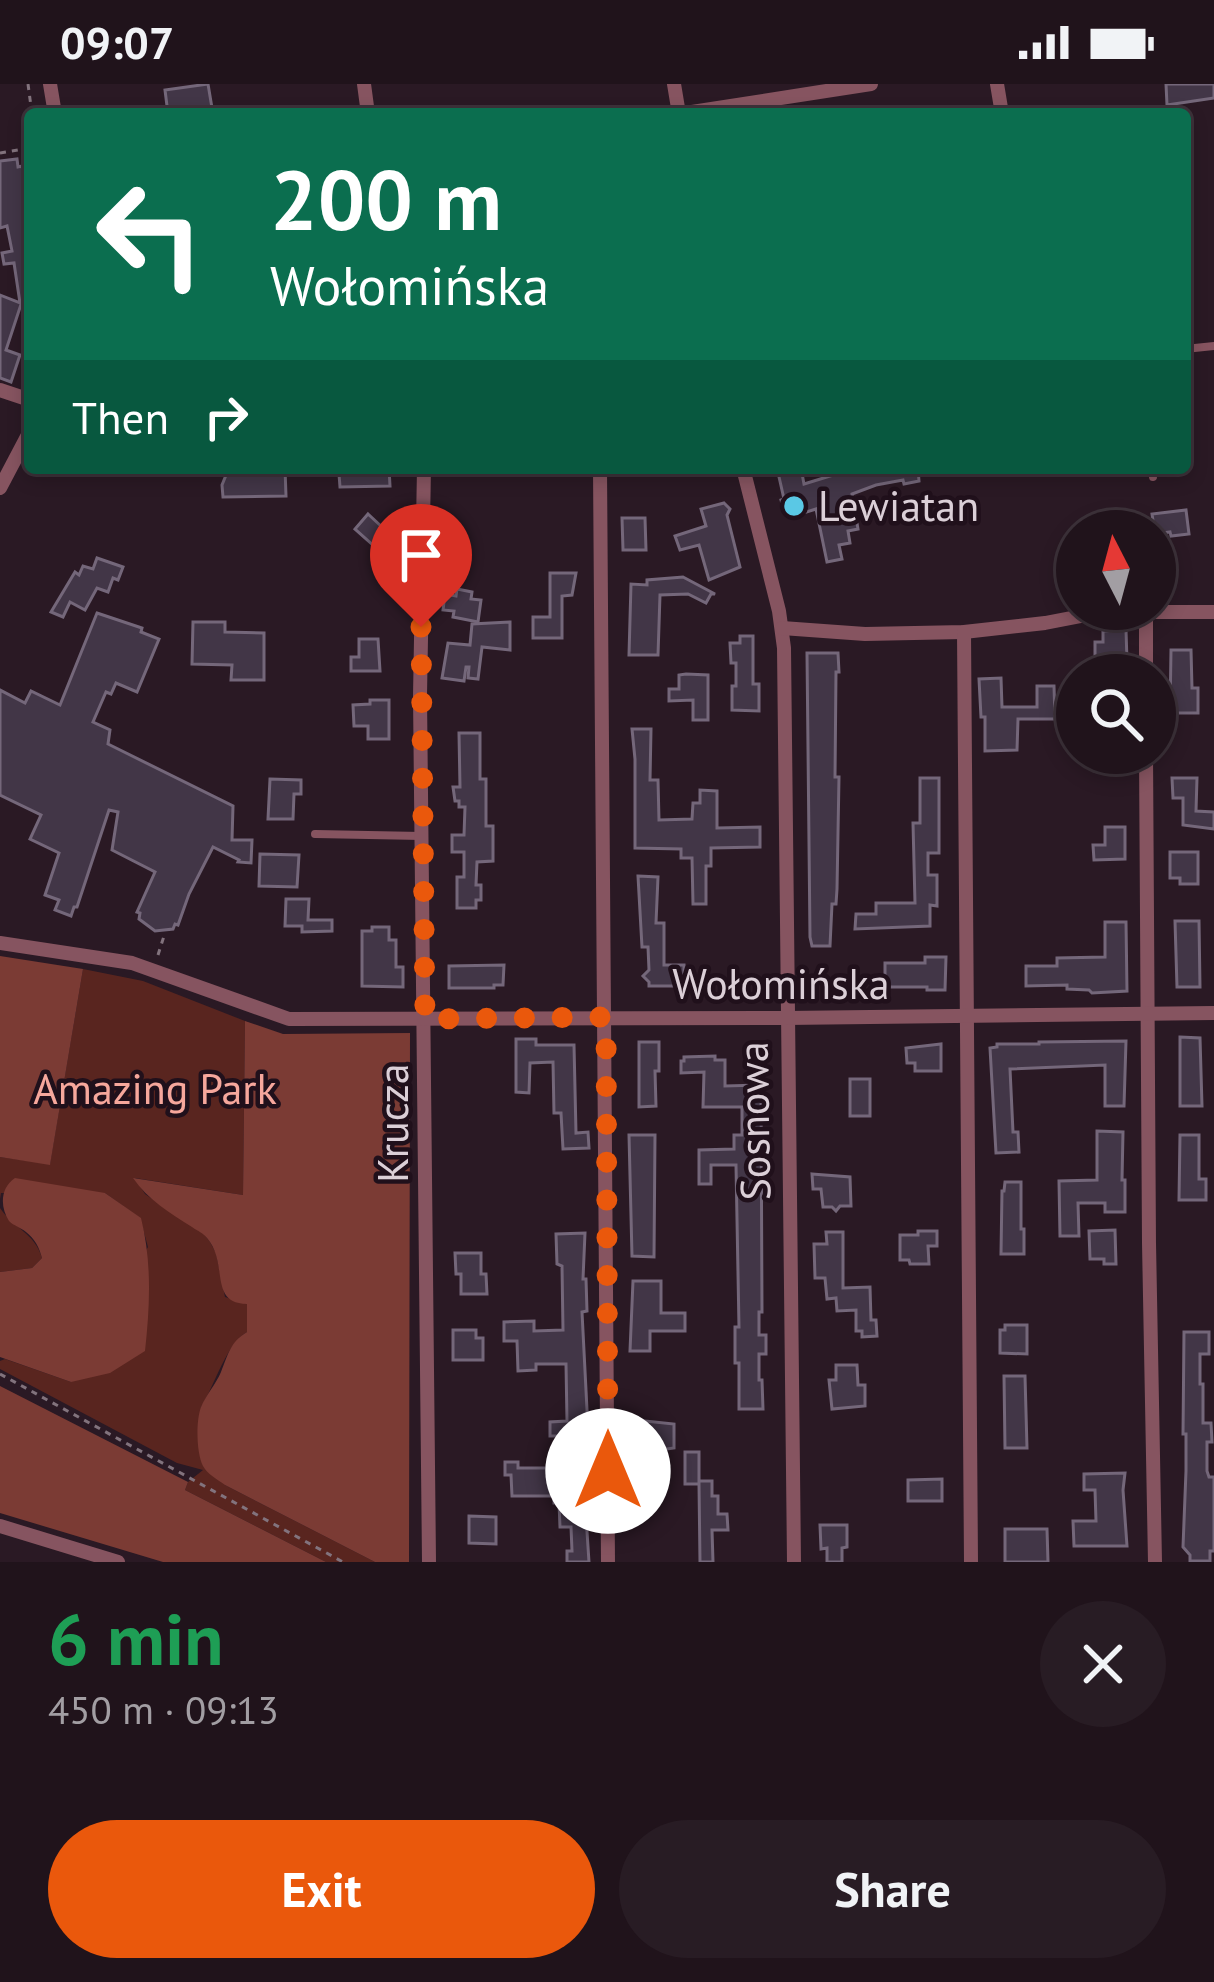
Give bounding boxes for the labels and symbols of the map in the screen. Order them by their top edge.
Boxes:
place label: Lewiatan [818,478,979,533]
marker: Lewiatan [781,493,807,519]
pin [370,504,472,627]
north arrow [1056,510,1176,630]
street label: Wołomińska [672,956,890,1011]
street label: Sosnowa [725,1041,782,1201]
park label: Amazing Park [33,1061,277,1116]
street label: Krucza [365,1063,420,1183]
position arrow [545,1408,671,1534]

